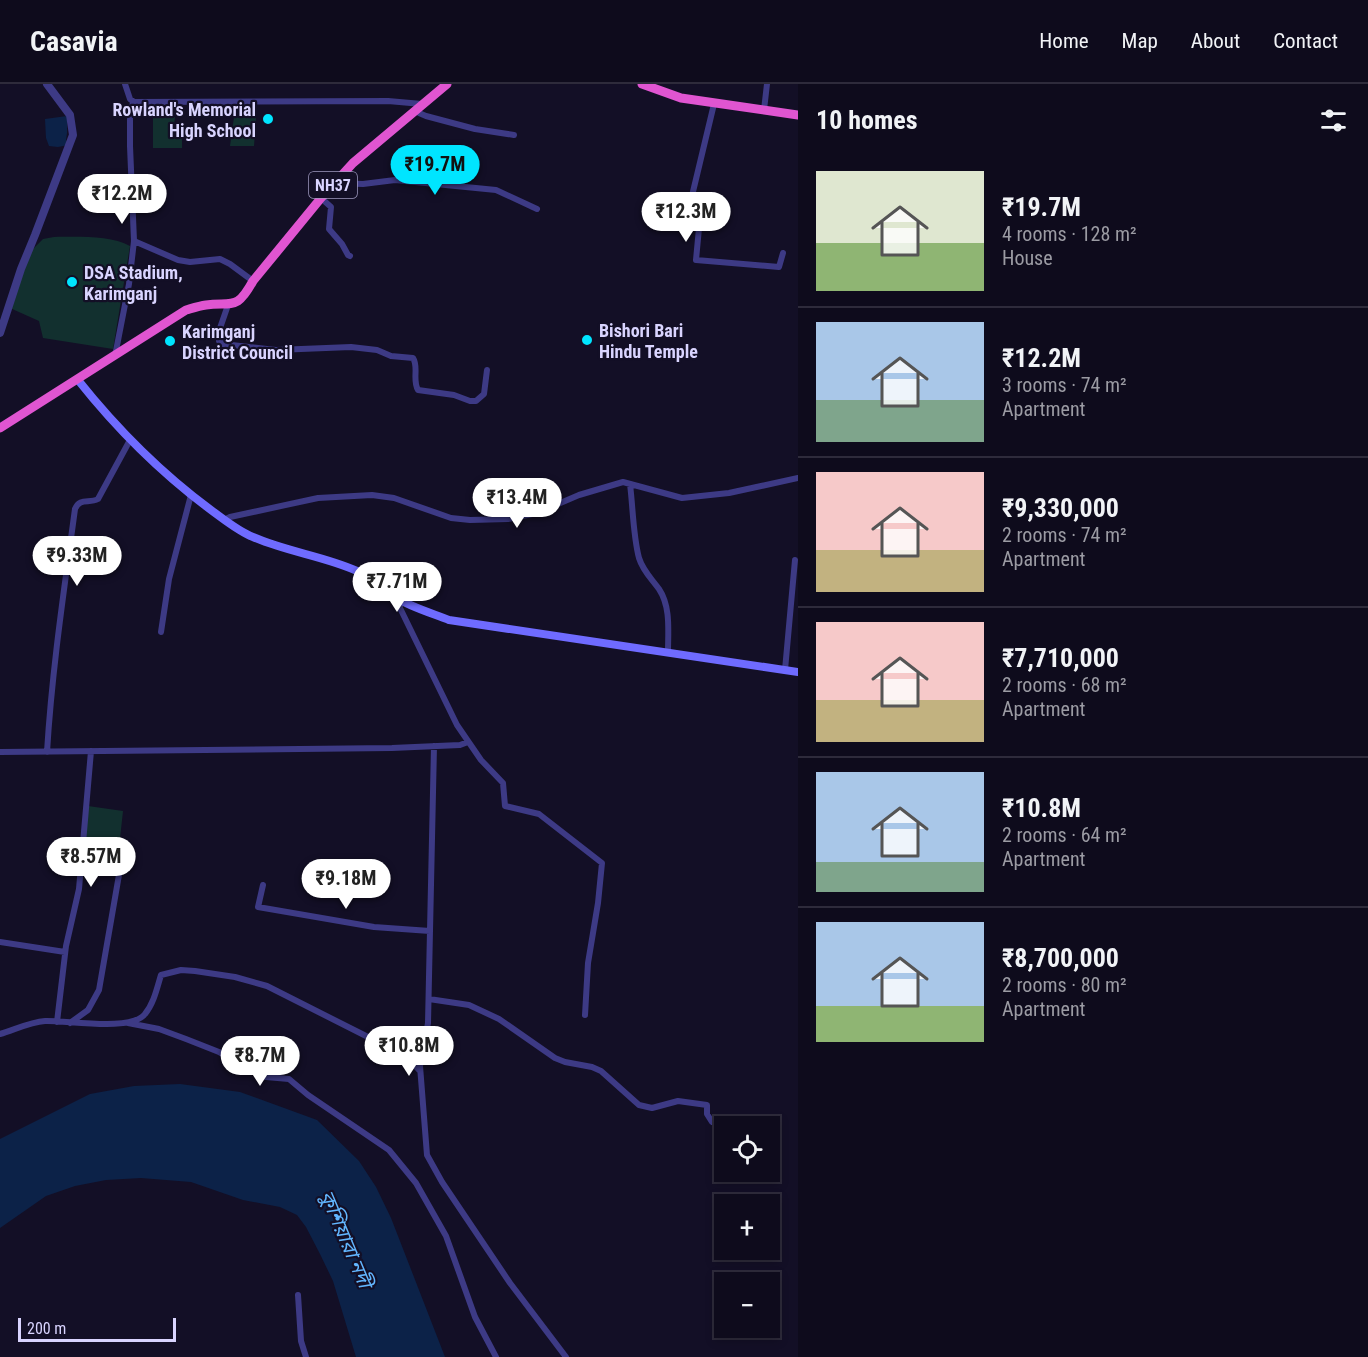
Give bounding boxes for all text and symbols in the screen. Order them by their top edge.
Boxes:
text: Casavia [30,25,118,58]
text: Home [1039,29,1089,53]
text: Map [1122,29,1158,53]
text: About [1191,29,1240,53]
text: Contact [1273,29,1338,53]
place label: Rowland's Memorial High School [112,99,256,141]
icon: filters [1317,104,1350,137]
text: 10 homes [816,105,918,135]
marker: Rowland's Memorial High School [261,112,275,126]
pin: ₹19.7M [386,145,484,196]
text: ₹19.7M [405,152,465,176]
road number: NH37 [309,172,357,198]
pin: ₹12.2M [73,174,171,225]
text: ₹12.2M [92,181,152,205]
pin: ₹12.3M [637,192,735,243]
text: ₹19.7M [1002,192,1081,222]
icon: home [864,195,936,267]
text: ₹12.3M [656,199,716,223]
text: 4 rooms · 128 m² [1002,222,1137,246]
text: House [1002,246,1053,270]
place label: DSA Stadium, Karimganj [84,262,183,304]
marker: DSA Stadium, Karimganj [65,275,79,289]
place label: Bishori Bari Hindu Temple [599,320,698,362]
place label: Karimganj District Council [182,321,293,363]
marker: Bishori Bari Hindu Temple [580,333,594,347]
marker: Karimganj District Council [163,334,177,348]
text: ₹12.2M [1002,343,1081,373]
icon: home [864,346,936,418]
text: 3 rooms · 74 m² [1002,373,1127,397]
text: Apartment [1002,397,1086,421]
pin: ₹13.4M [468,478,566,529]
text: ₹13.4M [487,485,547,509]
text: ₹9,330,000 [1002,493,1119,523]
icon: home [864,496,936,568]
text: 2 rooms · 74 m² [1002,523,1127,547]
pin: ₹9.33M [28,536,126,587]
text: ₹9.33M [47,543,107,567]
text: Apartment [1002,547,1086,571]
pin: ₹7.71M [348,562,446,613]
text: ₹7.71M [367,569,427,593]
text: ₹7,710,000 [1002,643,1119,673]
icon: home [864,646,936,718]
text: 2 rooms · 68 m² [1002,673,1127,697]
text: Apartment [1002,697,1086,721]
text: ₹10.8M [1002,793,1081,823]
icon: home [864,796,936,868]
text: 2 rooms · 64 m² [1002,823,1127,847]
pin: ₹8.57M [42,837,140,888]
text: ₹8.57M [61,844,121,868]
text: Apartment [1002,847,1086,871]
pin: ₹9.18M [297,859,395,910]
text: ₹9.18M [316,866,376,890]
text: ₹8,700,000 [1002,943,1119,973]
icon: home [864,946,936,1018]
text: 2 rooms · 80 m² [1002,973,1127,997]
text: Apartment [1002,997,1086,1021]
pin: ₹10.8M [360,1026,458,1077]
text: ₹10.8M [379,1033,439,1057]
pin: ₹8.7M [218,1036,302,1087]
text: ₹8.7M [235,1043,285,1067]
map controls [714,1116,780,1338]
button: locate [714,1116,780,1182]
water label: কুশিয়ারা নদী [315,1187,379,1295]
button: + [714,1194,780,1260]
button: − [714,1272,780,1338]
scale bar [18,1315,176,1342]
text: 200 m [27,1319,66,1338]

